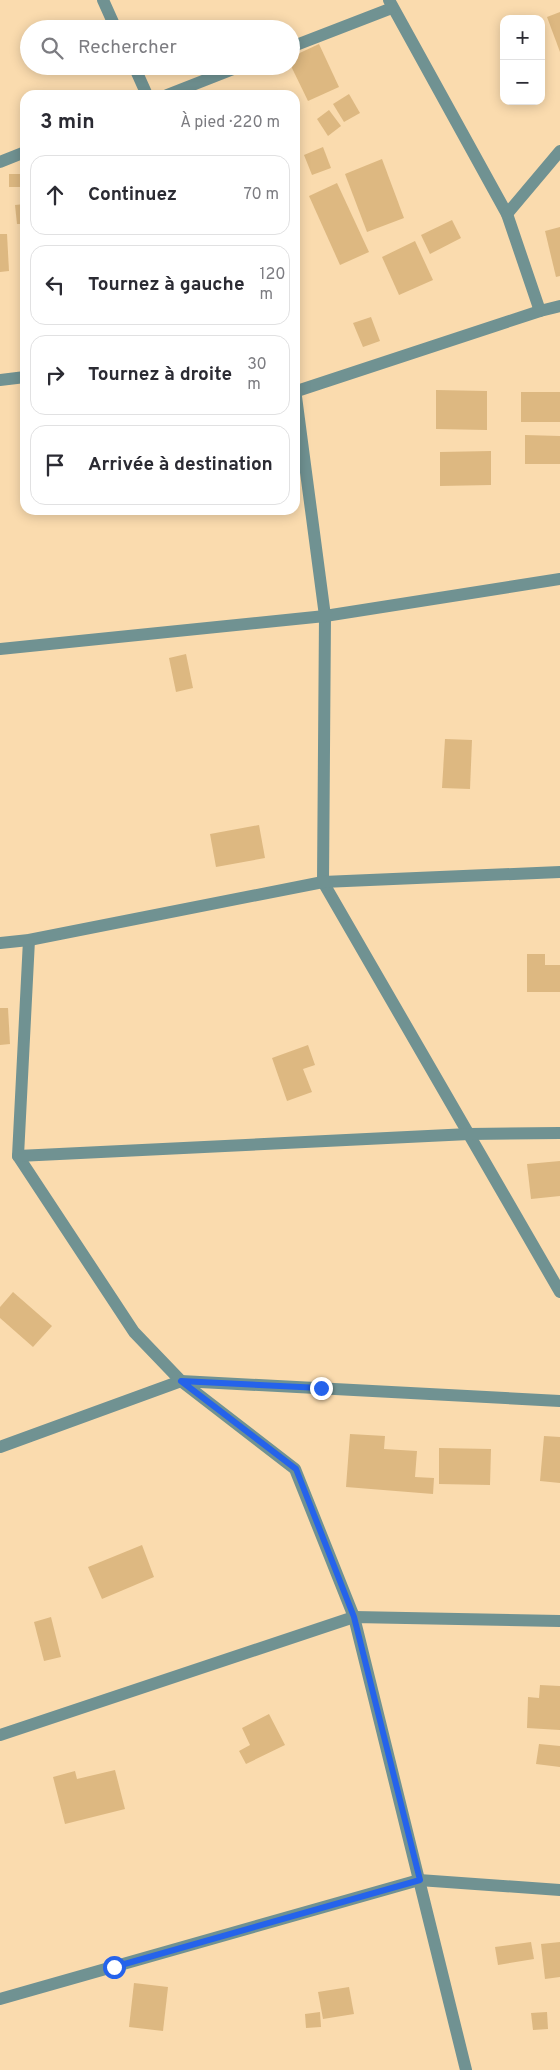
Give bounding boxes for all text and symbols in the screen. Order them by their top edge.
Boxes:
map controls [500,15,545,105]
button: + [500,15,545,60]
search box [20,20,300,75]
icon: search [38,34,66,62]
text: Rechercher [78,36,177,60]
button: − [500,60,545,105]
text: 3 min [40,109,95,136]
text: À pied · 220 m [180,113,280,133]
icon: ahead [41,181,69,209]
text: Continuez [88,183,177,207]
text: 70 m [244,185,279,205]
text: 120 m [260,265,286,305]
icon: left [41,271,69,299]
text: Tournez à gauche [88,273,245,297]
text: 30 m [247,355,267,395]
icon: right [41,361,69,389]
text: Tournez à droite [88,363,232,387]
icon: arrive [41,451,69,479]
text: Arrivée à destination [88,453,273,477]
route end [310,1377,333,1400]
route start [103,1956,126,1979]

